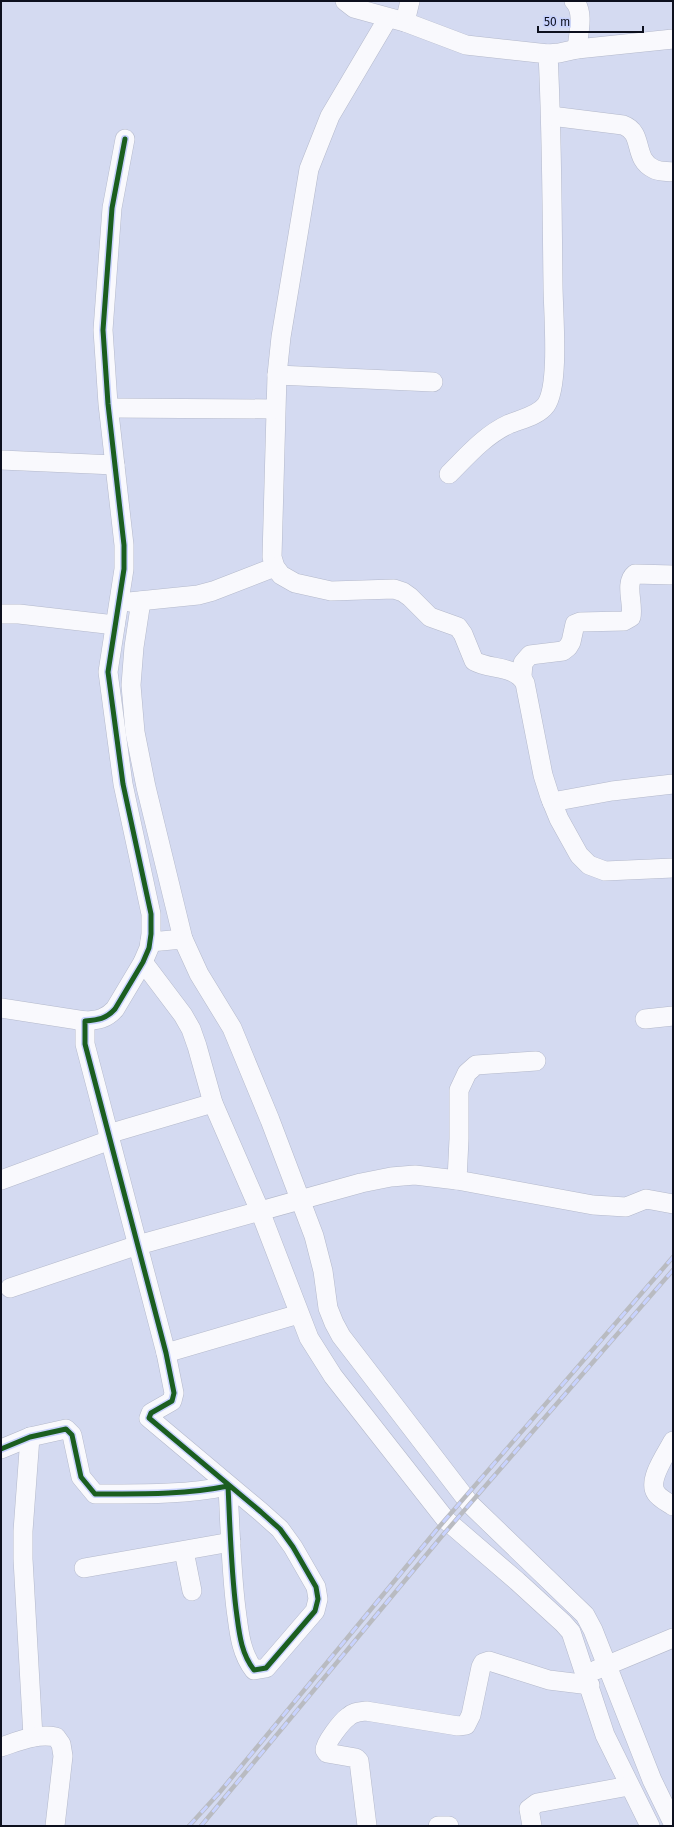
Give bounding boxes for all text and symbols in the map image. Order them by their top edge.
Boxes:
scale bar [538,8,643,34]
text: 50 m [544,15,570,29]

